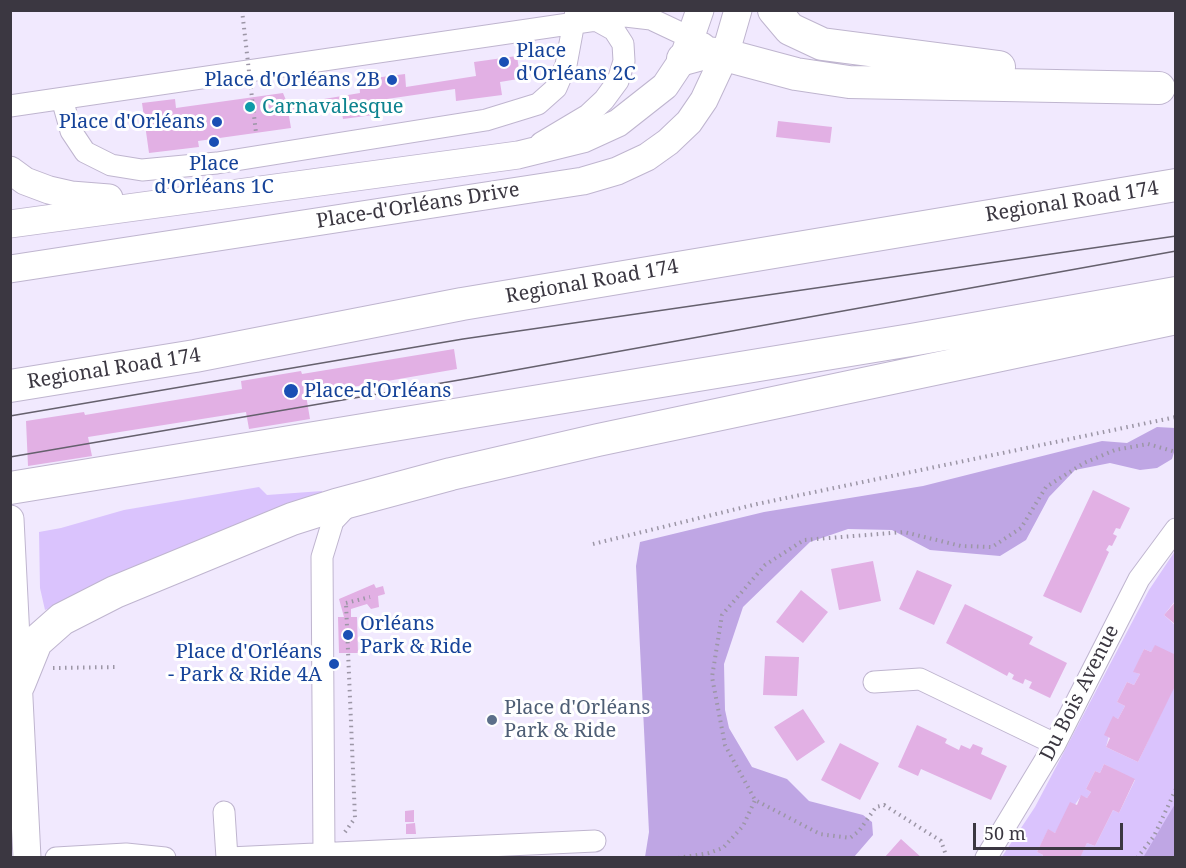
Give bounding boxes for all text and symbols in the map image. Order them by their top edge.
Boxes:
place label: Place d'Orléans 2C [516,39,636,86]
marker: Place d'Orléans 2C [497,55,511,69]
place label: Place d'Orléans 2B [204,68,380,92]
marker: Place d'Orléans 2B [385,73,399,87]
place label: Carnavalesque [262,95,404,119]
marker: Carnavalesque [243,100,257,114]
place label: Place d'Orléans [59,110,205,134]
marker: Place d'Orléans [210,115,224,129]
marker: Place d'Orléans 1C [207,135,221,149]
place label: Place d'Orléans 1C [154,152,274,199]
street label: Regional Road 174 [984,176,1160,228]
street label: Place-d'Orléans Drive [315,178,521,234]
street label: Regional Road 174 [504,255,680,309]
street label: Regional Road 174 [26,343,202,395]
place label: Place-d'Orléans [304,379,451,403]
marker: Place-d'Orléans [282,382,300,400]
place label: Orléans Park & Ride [360,612,472,659]
street label: Du Bois Avenue [1035,621,1125,765]
marker: Orléans Park & Ride [341,628,355,642]
place label: Place d'Orléans - Park & Ride 4A [168,640,322,687]
marker: Place d'Orléans - Park & Ride 4A [327,657,341,671]
place label: Place d'Orléans Park & Ride [504,696,650,743]
marker: Place d'Orléans Park & Ride [485,713,499,727]
scale bar [976,811,1126,849]
text: 50 m [984,821,1026,845]

